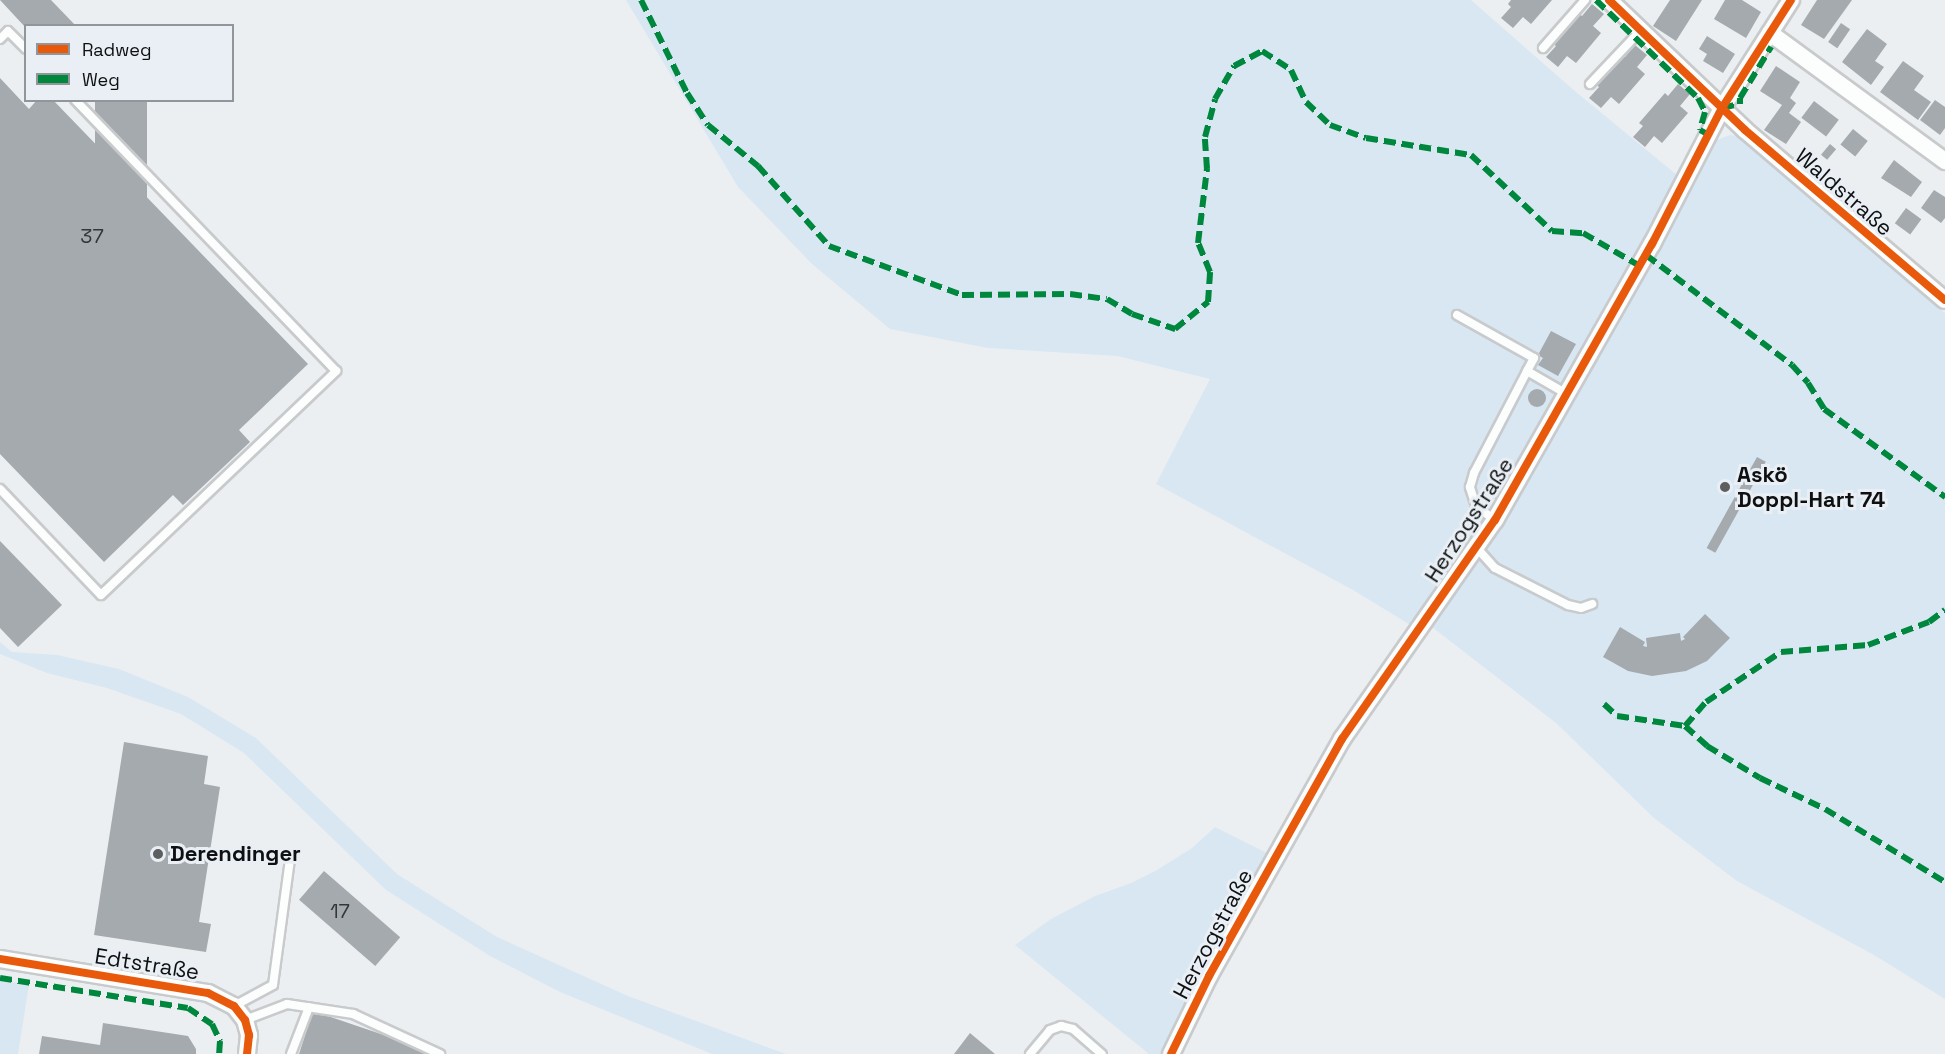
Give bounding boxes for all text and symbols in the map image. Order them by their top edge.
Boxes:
legend [24,24,234,102]
text: Radweg [82,38,152,61]
text: Weg [82,68,120,91]
street label: Waldstraße [1790,143,1898,241]
house number: 37 [80,224,104,248]
street label: Herzogstraße [1419,453,1519,587]
place label: Askö Doppl-Hart 74 [1737,461,1885,512]
marker: Askö Doppl-Hart 74 [1718,480,1732,494]
place label: Derendinger [170,841,301,867]
marker: Derendinger [151,847,165,861]
street label: Herzogstraße [1168,865,1258,1003]
house number: 17 [330,899,350,923]
street label: Edtstraße [93,943,201,985]

